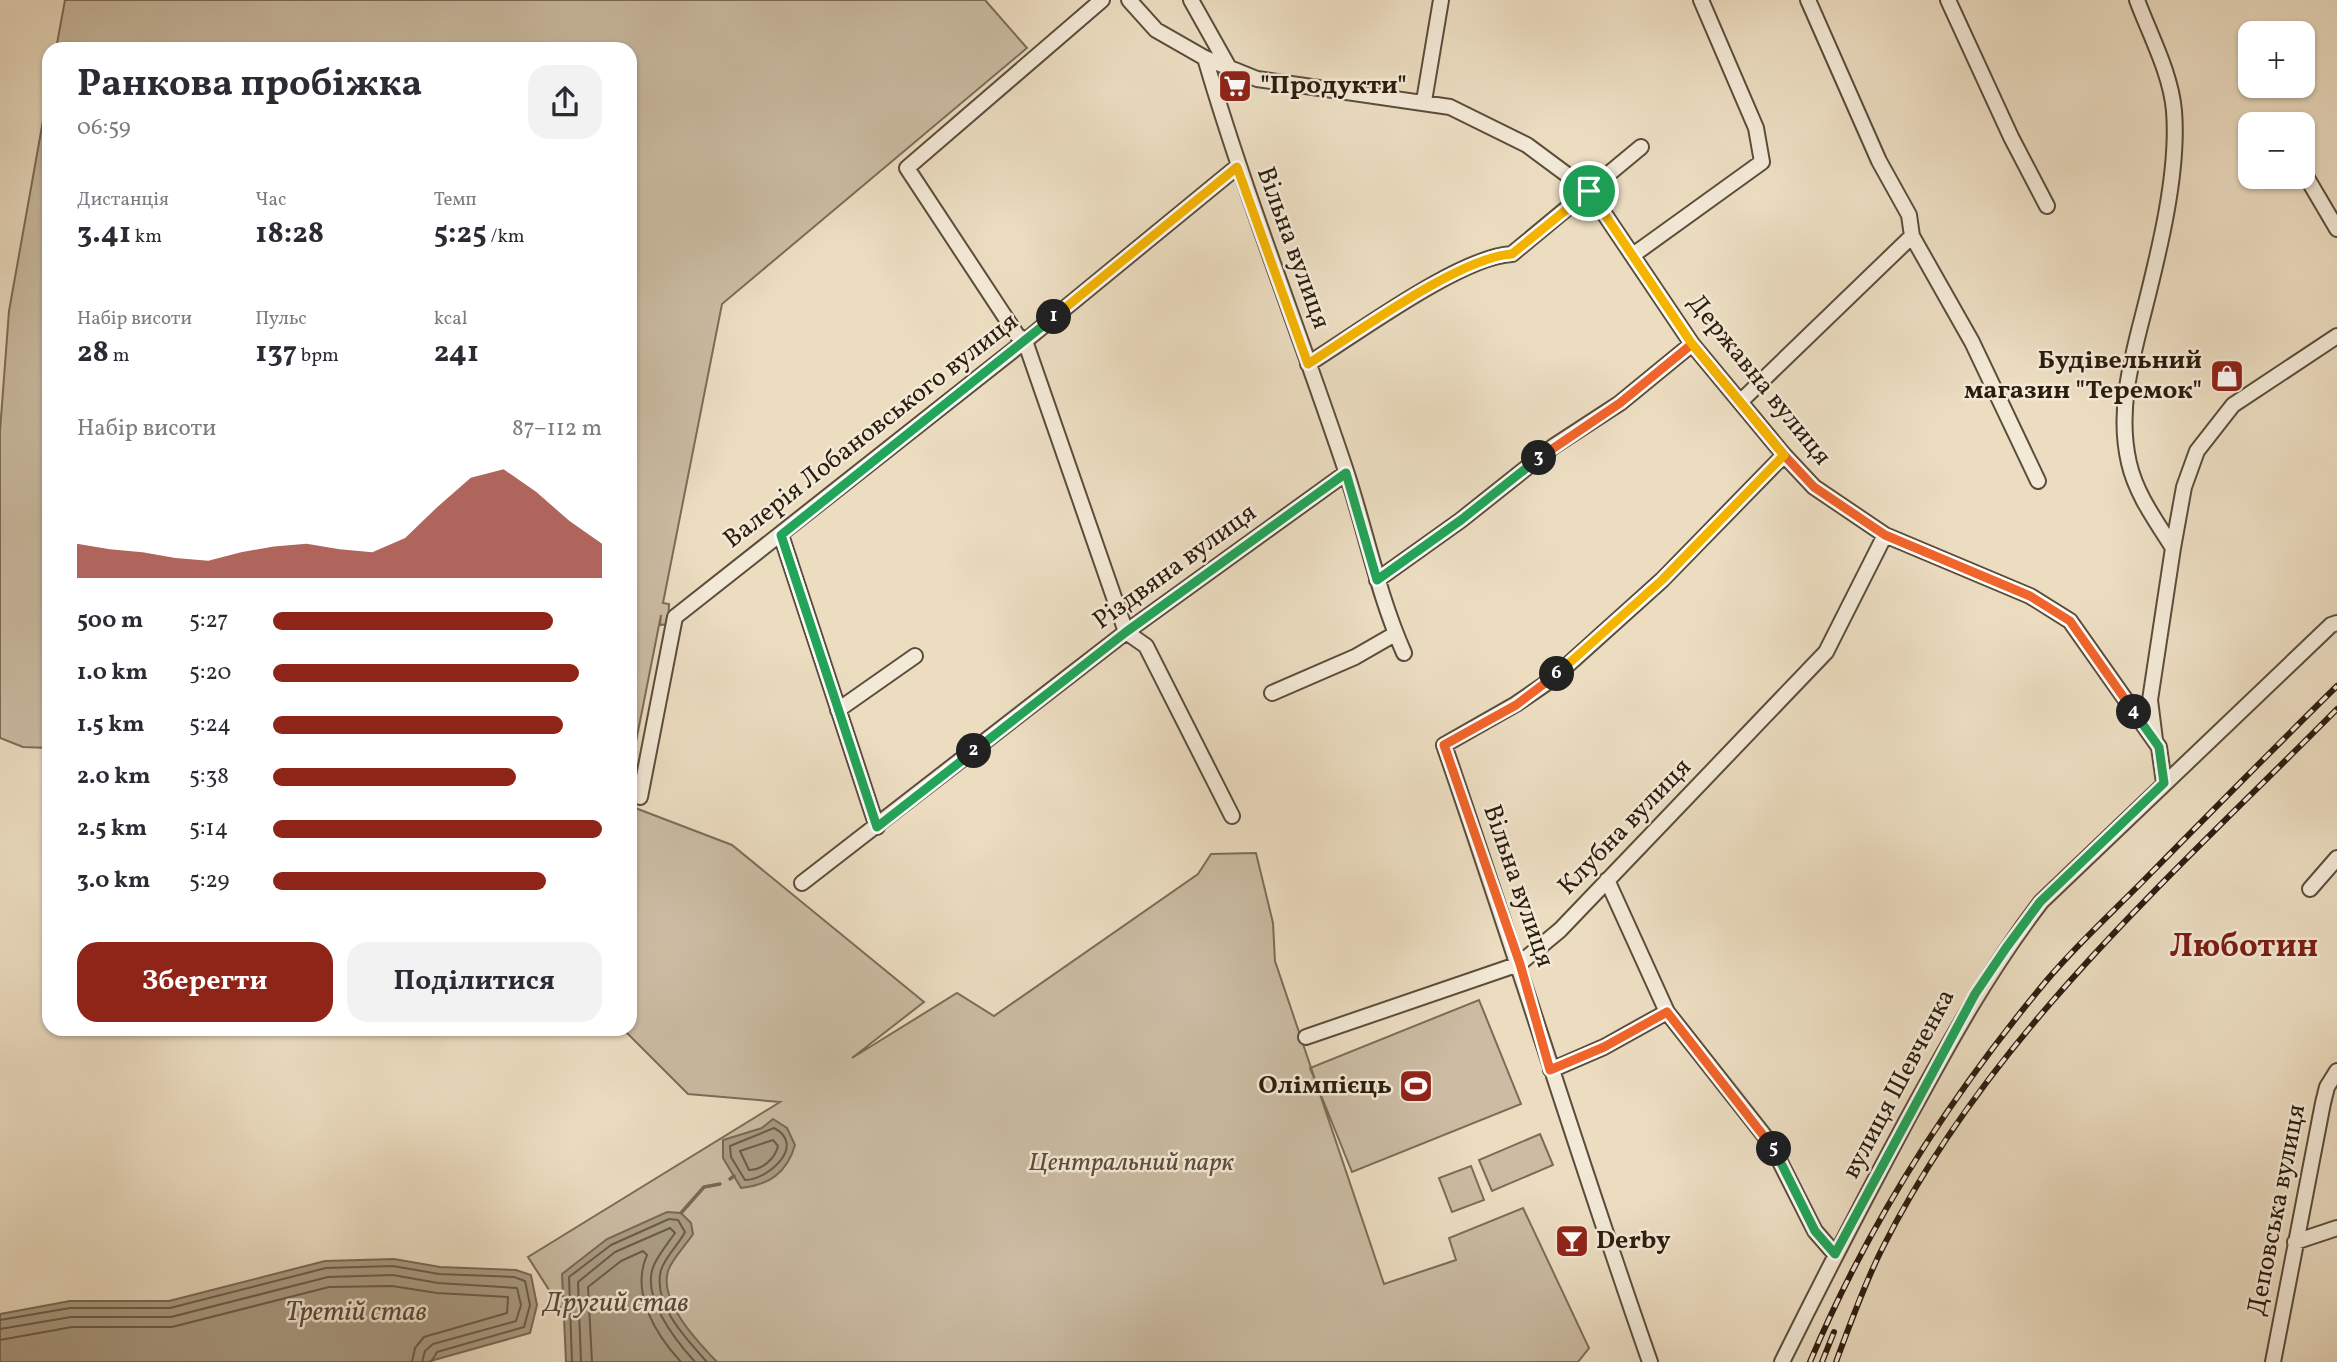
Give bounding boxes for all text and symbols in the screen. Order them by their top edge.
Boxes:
map controls [2238,21,2315,189]
button: + [2238,21,2315,98]
text: Ранкова пробіжка [77,59,422,112]
button: share [528,65,602,139]
supermarket icon: "Продукти" [1216,67,1254,105]
place label: "Продукти" [1260,68,1407,104]
text: 06:59 [77,112,131,144]
button: − [2238,112,2315,189]
pin [1559,161,1619,221]
street label: Вільна вулиця [1247,162,1339,334]
icon: arrive [1570,172,1608,210]
text: Дистанція [77,187,169,213]
text: Час [255,187,287,213]
text: Темп [434,187,477,213]
text: 3.41 [77,213,131,255]
text: 18:28 [255,213,324,255]
text: 5:25 [434,213,487,255]
text: km [131,224,162,250]
text: /km [487,224,525,250]
street label: Державна вулиця [1678,287,1840,473]
pin: 1 [1036,300,1072,334]
text: 1 [1050,303,1057,329]
street label: Валерія Лобановського вулиця [716,304,1026,558]
text: Набір висоти [77,306,192,332]
text: Пульс [255,306,307,332]
text: kcal [434,306,467,332]
text: 28 [77,332,109,374]
text: 137 [255,332,297,374]
text: 241 [434,332,479,374]
text: m [109,343,130,369]
text: bpm [297,343,339,369]
place label: Будівельний магазин "Теремок" [1964,343,2202,409]
shop icon: Будівельний магазин "Теремок" [2208,357,2246,395]
text: Набір висоти [77,413,216,445]
text: 87–112 m [512,413,602,445]
pin: 3 [1522,440,1556,476]
text: 3 [1534,444,1543,470]
street label: Різдвяна вулиця [1086,495,1264,639]
text: 500 m [77,605,143,637]
text: 5:27 [189,605,228,637]
pin: 6 [1540,656,1574,692]
text: 1.0 km [77,657,148,689]
text: 5:20 [189,657,231,689]
text: 6 [1551,660,1562,686]
pin: 4 [2116,694,2152,730]
text: 4 [2128,698,2139,724]
text: 1.5 km [77,709,144,741]
text: 5:24 [189,709,231,741]
pin: 2 [956,734,992,768]
text: 2 [969,737,978,763]
street label: Клубна вулиця [1550,750,1700,904]
text: 2.0 km [77,761,150,793]
text: 5:38 [189,761,229,793]
street label: Вільна вулиця [1473,800,1563,972]
text: 2.5 km [77,813,147,845]
text: 5:14 [189,813,228,845]
text: 3.0 km [77,865,150,897]
text: 5:29 [189,865,230,897]
district label: Люботин [2170,925,2318,971]
button: Зберегти [77,942,333,1022]
button: Поділитися [347,942,602,1022]
street label: вулиця Шевченка [1834,983,1964,1185]
sports icon: Олімпієць [1397,1067,1435,1105]
place label: Олімпієць [1258,1068,1392,1104]
street label: Деповська вулиця [2239,1101,2315,1319]
pin: 5 [1756,1132,1792,1166]
text: 5 [1769,1135,1778,1161]
park label: Центральний парк [1028,1145,1234,1181]
bar icon: Derby [1553,1222,1591,1260]
place label: Derby [1596,1223,1671,1259]
water label: Другий став [541,1284,689,1323]
water label: Третій став [285,1293,427,1332]

